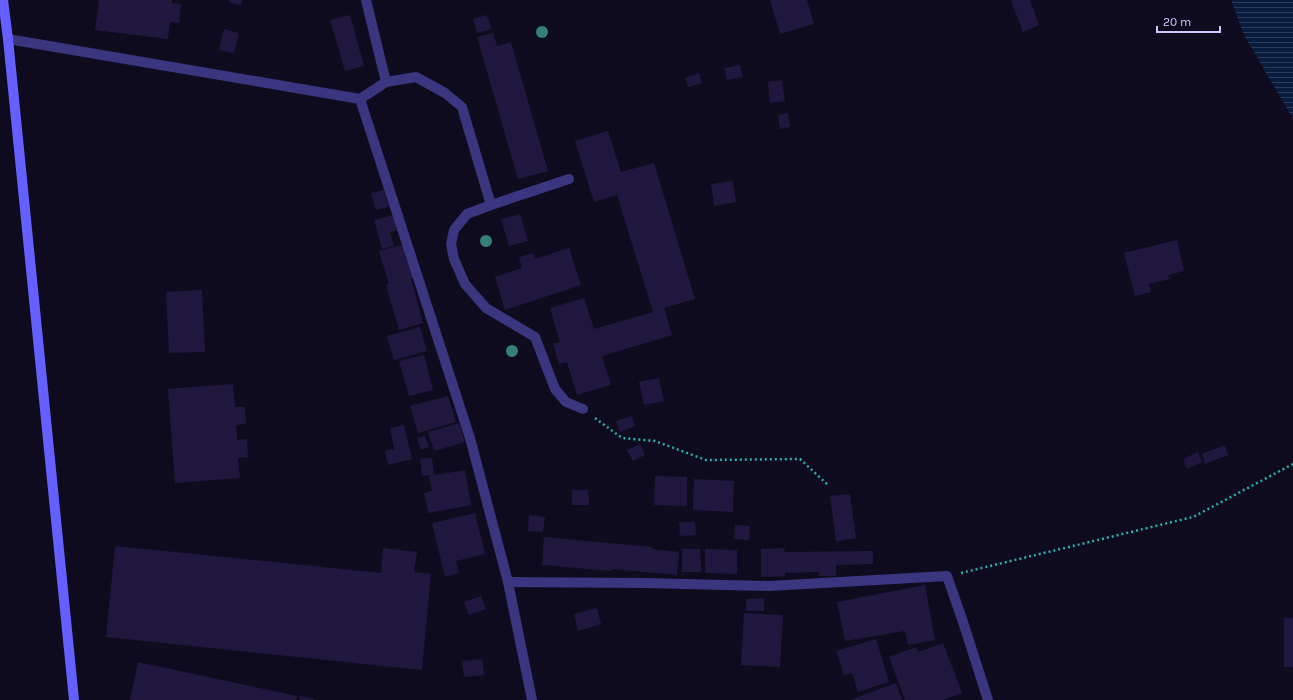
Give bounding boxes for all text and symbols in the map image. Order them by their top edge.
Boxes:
scale bar [1157,8,1220,34]
text: 20 m [1163,15,1191,29]

